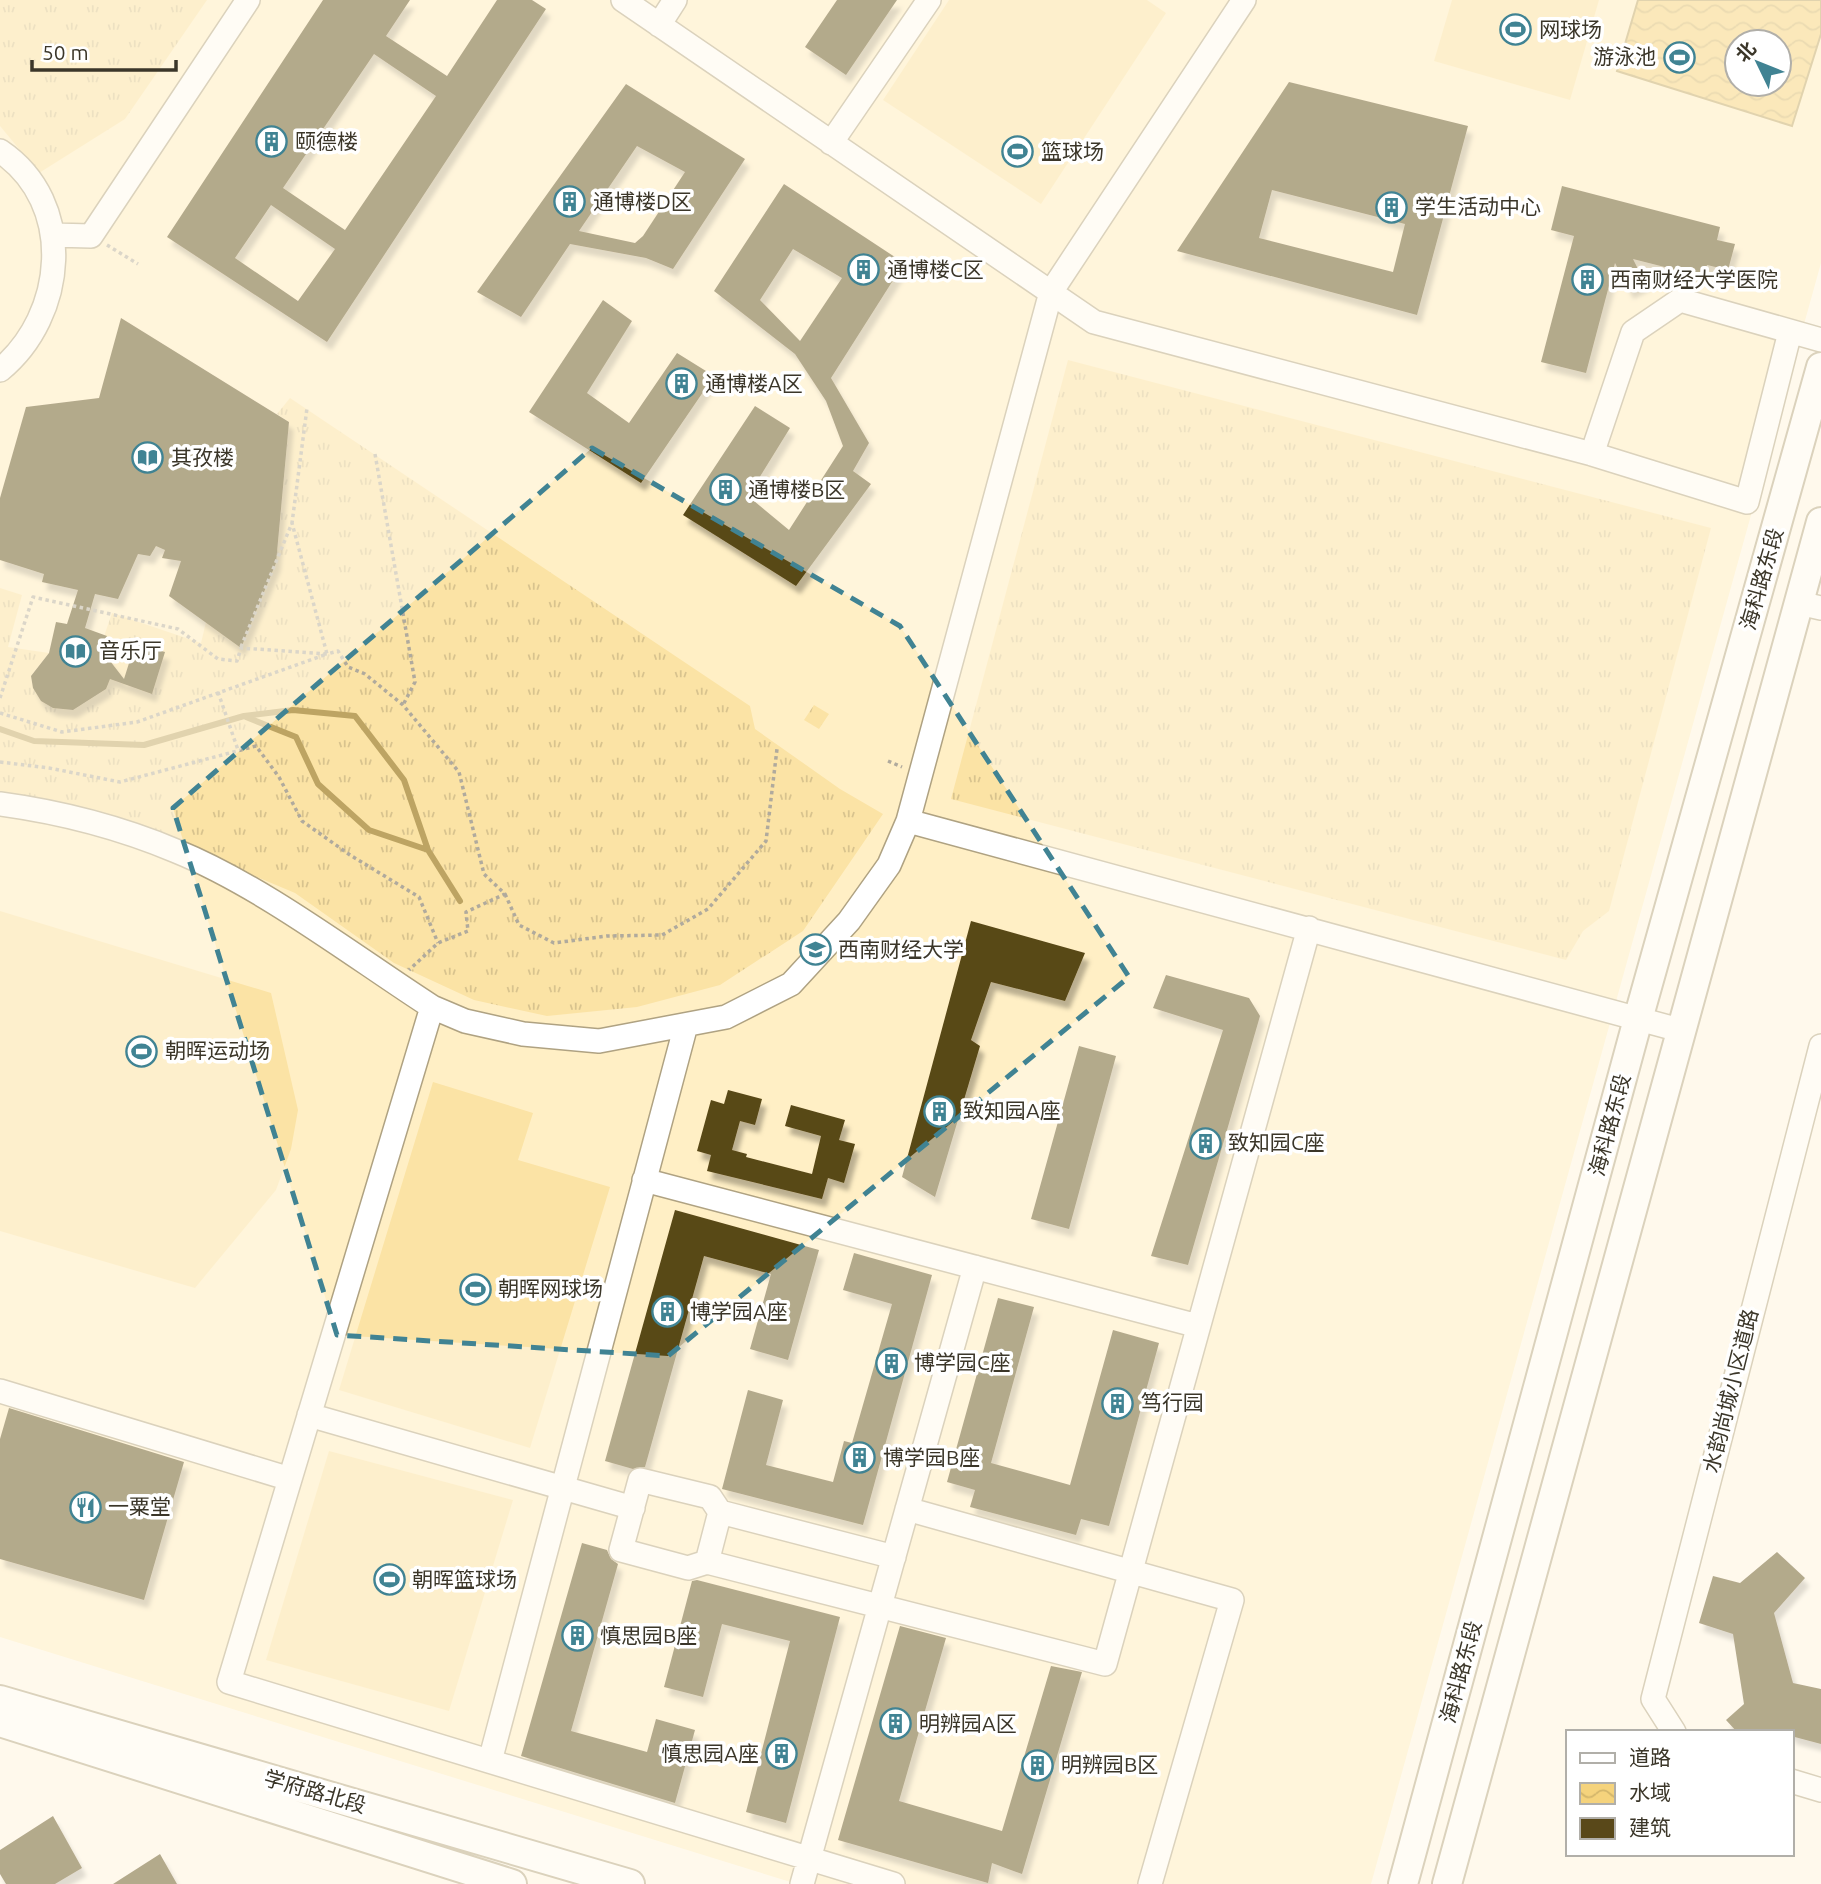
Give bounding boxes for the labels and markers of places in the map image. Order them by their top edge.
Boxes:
sports icon: 网球场 [1499,13,1533,47]
place label: 网球场 [1539,17,1602,41]
sports icon: 游泳池 [1662,40,1696,74]
place label: 游泳池 [1593,44,1656,68]
building icon: 颐德楼 [255,125,289,159]
place label: 颐德楼 [295,129,358,153]
sports icon: 篮球场 [1001,135,1035,169]
place label: 篮球场 [1041,139,1104,163]
building icon: 通博楼D区 [553,185,587,219]
place label: 通博楼D区 [593,189,692,213]
building icon: 学生活动中心 [1375,190,1409,224]
place label: 学生活动中心 [1415,194,1541,218]
building icon: 通博楼C区 [847,253,881,287]
place label: 通博楼C区 [887,257,984,281]
building icon: 西南财经大学医院 [1570,263,1604,297]
place label: 西南财经大学医院 [1610,267,1778,291]
building icon: 通博楼A区 [665,367,699,401]
place label: 通博楼A区 [705,371,803,395]
library icon: 其孜楼 [131,441,165,475]
place label: 其孜楼 [171,445,234,469]
building icon: 通博楼B区 [708,473,742,507]
place label: 通博楼B区 [748,477,845,501]
library icon: 音乐厅 [59,634,93,668]
place label: 音乐厅 [99,638,162,662]
school or university icon: 西南财经大学 [798,933,832,967]
place label: 西南财经大学 [838,937,964,961]
sports icon: 朝晖运动场 [125,1034,159,1068]
place label: 朝晖运动场 [165,1038,270,1062]
building icon: 致知园A座 [923,1094,957,1128]
place label: 致知园A座 [963,1098,1061,1122]
building icon: 致知园C座 [1188,1126,1222,1160]
place label: 致知园C座 [1228,1130,1325,1154]
sports icon: 朝晖网球场 [458,1272,492,1306]
place label: 朝晖网球场 [498,1276,603,1300]
building icon: 博学园A座 [650,1295,684,1329]
place label: 博学园A座 [690,1299,788,1323]
building icon: 博学园C座 [874,1346,908,1380]
place label: 博学园C座 [914,1350,1011,1374]
building icon: 笃行园 [1101,1386,1135,1420]
place label: 笃行园 [1141,1390,1204,1414]
building icon: 博学园B座 [843,1441,877,1475]
place label: 博学园B座 [883,1445,980,1469]
restaurant icon: 一粟堂 [68,1490,102,1524]
place label: 一粟堂 [108,1494,171,1518]
sports icon: 朝晖篮球场 [372,1563,406,1597]
place label: 朝晖篮球场 [412,1567,517,1591]
building icon: 慎思园B座 [560,1619,594,1653]
place label: 慎思园B座 [600,1623,697,1647]
building icon: 明辨园A区 [879,1707,913,1741]
place label: 明辨园A区 [919,1711,1017,1735]
building icon: 慎思园A座 [765,1737,799,1771]
place label: 慎思园A座 [661,1741,759,1765]
building icon: 明辨园B区 [1021,1748,1055,1782]
place label: 明辨园B区 [1061,1752,1158,1776]

